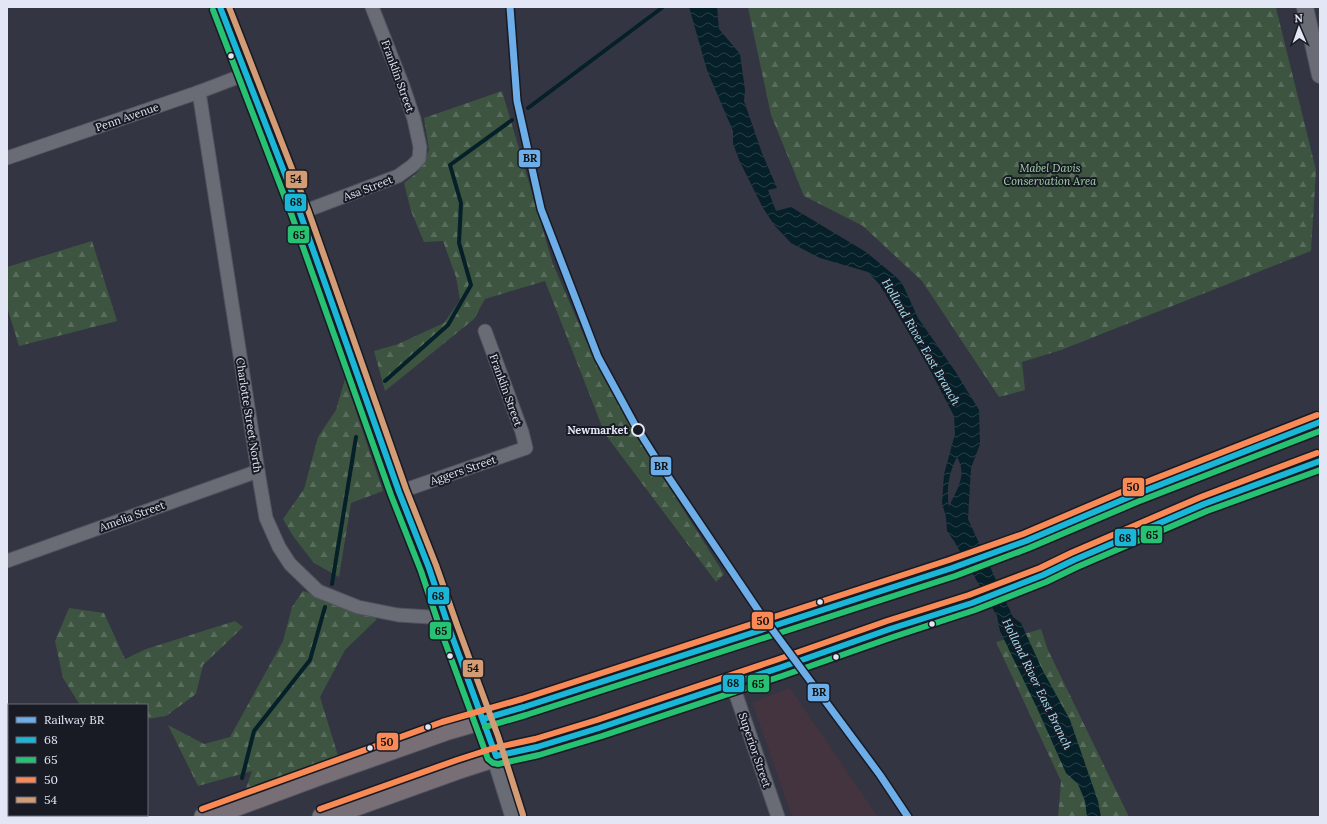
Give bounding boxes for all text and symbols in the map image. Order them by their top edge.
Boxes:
north arrow [1279,8,1319,48]
text: N [1294,11,1304,25]
street label: Franklin Street [378,38,418,115]
unlabelled marker [226,51,236,61]
street label: Penn Avenue [93,100,161,134]
line badge: BR [518,149,541,168]
text: BR [523,151,538,165]
park label: Mabel Davis Conservation Area [1004,161,1097,188]
line badge: 54 [285,170,308,189]
text: 54 [290,172,302,186]
street label: Asa Street [340,172,395,204]
line badge: 68 [284,193,307,212]
text: 68 [290,195,302,209]
line badge: 65 [287,225,310,244]
text: 65 [293,228,305,242]
water label: Holland River East Branch [879,276,964,408]
street label: Franklin Street [486,352,526,429]
street label: Charlotte Street North [233,357,265,474]
place label: Newmarket [567,423,628,437]
marker: Newmarket [631,423,645,437]
street label: Aggers Street [427,452,499,488]
line badge: BR [650,456,672,476]
text: BR [654,459,669,473]
line badge: 50 [1122,477,1145,497]
text: 50 [1127,480,1139,494]
street label: Amelia Street [96,497,167,535]
line badge: 65 [1140,525,1163,544]
line badge: 68 [1114,528,1137,547]
text: 65 [1146,528,1158,542]
text: 68 [1119,531,1131,545]
line badge: 68 [427,586,450,605]
text: 68 [432,589,444,603]
unlabelled marker [815,597,825,607]
line badge: 50 [751,611,774,630]
text: 50 [757,614,769,628]
water label: Holland River East Branch [999,616,1076,752]
unlabelled marker [927,619,937,629]
line badge: 65 [429,621,452,640]
text: 65 [435,624,447,638]
unlabelled marker [445,651,455,661]
unlabelled marker [831,652,841,662]
line badge: 54 [462,659,484,678]
text: 54 [467,661,479,675]
line badge: 68 [722,674,745,693]
line badge: 65 [747,674,770,693]
text: 68 [727,676,739,690]
text: 65 [752,677,764,691]
line badge: BR [807,683,830,702]
text: BR [812,685,827,699]
legend [8,704,148,816]
street label: Superior Street [736,711,775,790]
text: Railway BR [44,712,105,727]
unlabelled marker [423,722,433,732]
text: 68 [44,732,58,747]
line badge: 50 [376,732,399,751]
text: 50 [381,735,393,749]
unlabelled marker [365,743,375,753]
text: 65 [44,752,57,767]
text: 50 [44,772,58,787]
text: 54 [44,792,58,807]

